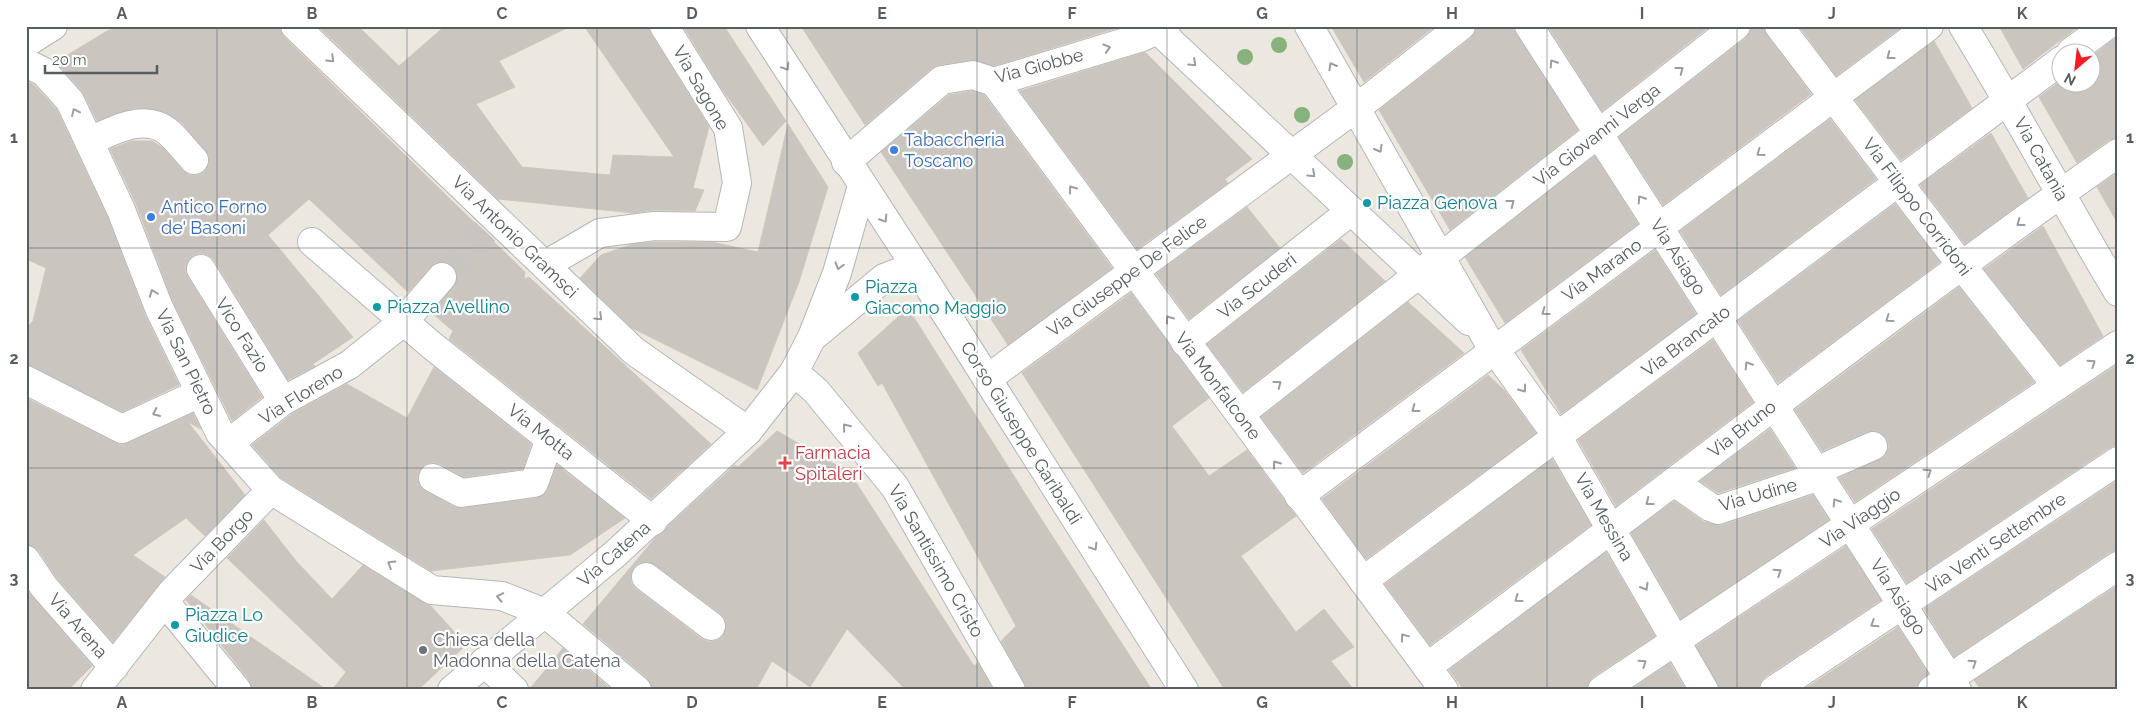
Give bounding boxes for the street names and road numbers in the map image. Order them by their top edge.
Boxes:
street label: Via Sagone [669,42,734,134]
street label: Via Giobbe [992,44,1086,87]
street label: Via Giovanni Verga [1529,79,1664,190]
street label: Via Catania [2010,113,2073,204]
street label: Via Filippo Corridoni [1859,134,1976,280]
street label: Via Antonio Gramsci [448,171,583,302]
street label: Via Giuseppe De Felice [1043,210,1211,341]
street label: Via Asiago [1646,215,1711,299]
street label: Via Marano [1558,234,1646,306]
street label: Via Scuderi [1213,248,1300,323]
street label: Vico Fazio [211,294,274,376]
street label: Via Brancato [1637,300,1734,381]
street label: Via San Pietro [152,306,221,418]
street label: Via Monfalcone [1171,328,1266,444]
street label: Corso Giuseppe Garibaldi [957,338,1086,528]
street label: Via Floreno [255,360,347,429]
street label: Via Bruno [1703,395,1780,462]
street label: Via Motta [504,399,579,464]
street label: Via Messina [1571,469,1638,565]
street label: Via Udine [1716,473,1800,516]
street label: Via Santissimo Cristo [884,481,989,641]
street label: Via Viaggio [1815,483,1904,552]
street label: Via Venti Settembre [1922,488,2070,597]
street label: Via Borgo [186,504,258,577]
street label: Via Catena [573,516,654,591]
street label: Via Asiago [1866,555,1931,639]
street label: Via Arena [45,589,112,662]

